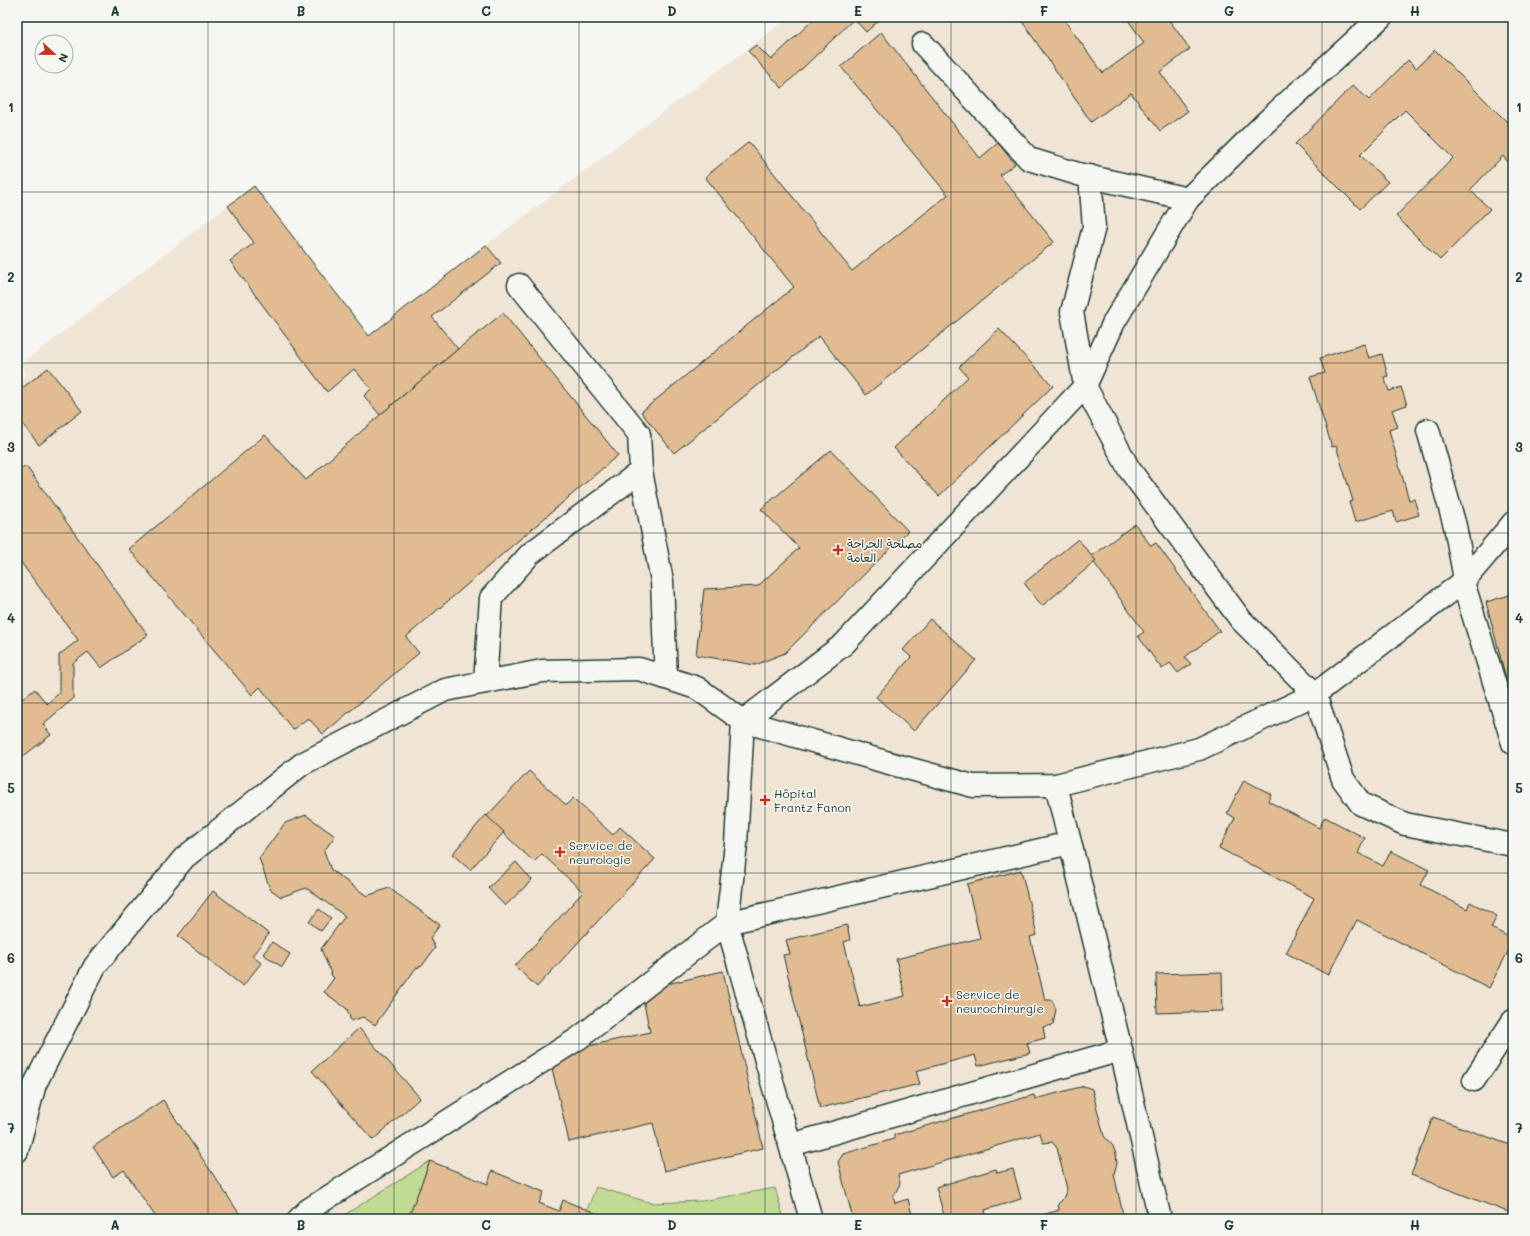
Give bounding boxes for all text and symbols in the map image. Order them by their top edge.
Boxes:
text: A [110,2,120,19]
text: B [297,2,306,19]
text: C [481,2,491,19]
text: D [667,2,677,19]
text: E [854,2,862,19]
text: F [1040,2,1048,19]
text: G [1224,2,1234,19]
text: H [1410,2,1420,19]
north arrow [34,34,74,74]
text: N [55,51,72,65]
text: 1 [8,98,14,115]
text: 1 [1516,98,1522,115]
text: 2 [7,268,15,285]
text: 2 [1515,268,1523,285]
text: 3 [7,438,15,455]
text: 3 [1515,438,1523,455]
place label: مصلحة الجراحة العامة [847,535,922,565]
marker: مصلحة الجراحة العامة [832,544,844,556]
text: 4 [7,609,15,626]
text: 4 [1515,609,1523,626]
text: 5 [7,779,15,796]
text: 5 [1515,779,1523,796]
place label: Hôpital Frantz Fanon [774,785,851,815]
marker: Hôpital Frantz Fanon [759,794,771,806]
place label: Service de neurologie [569,837,633,867]
marker: Service de neurologie [554,846,566,858]
text: 6 [7,949,15,966]
text: 6 [1515,949,1523,966]
place label: Service de neurochirurgie [956,986,1044,1016]
marker: Service de neurochirurgie [941,995,953,1007]
text: 7 [7,1119,15,1136]
text: 7 [1515,1119,1523,1136]
text: A [110,1216,120,1233]
text: B [297,1216,306,1233]
text: C [481,1216,491,1233]
text: D [667,1216,677,1233]
text: E [854,1216,862,1233]
text: F [1040,1216,1048,1233]
text: G [1224,1216,1234,1233]
text: H [1410,1216,1420,1233]

